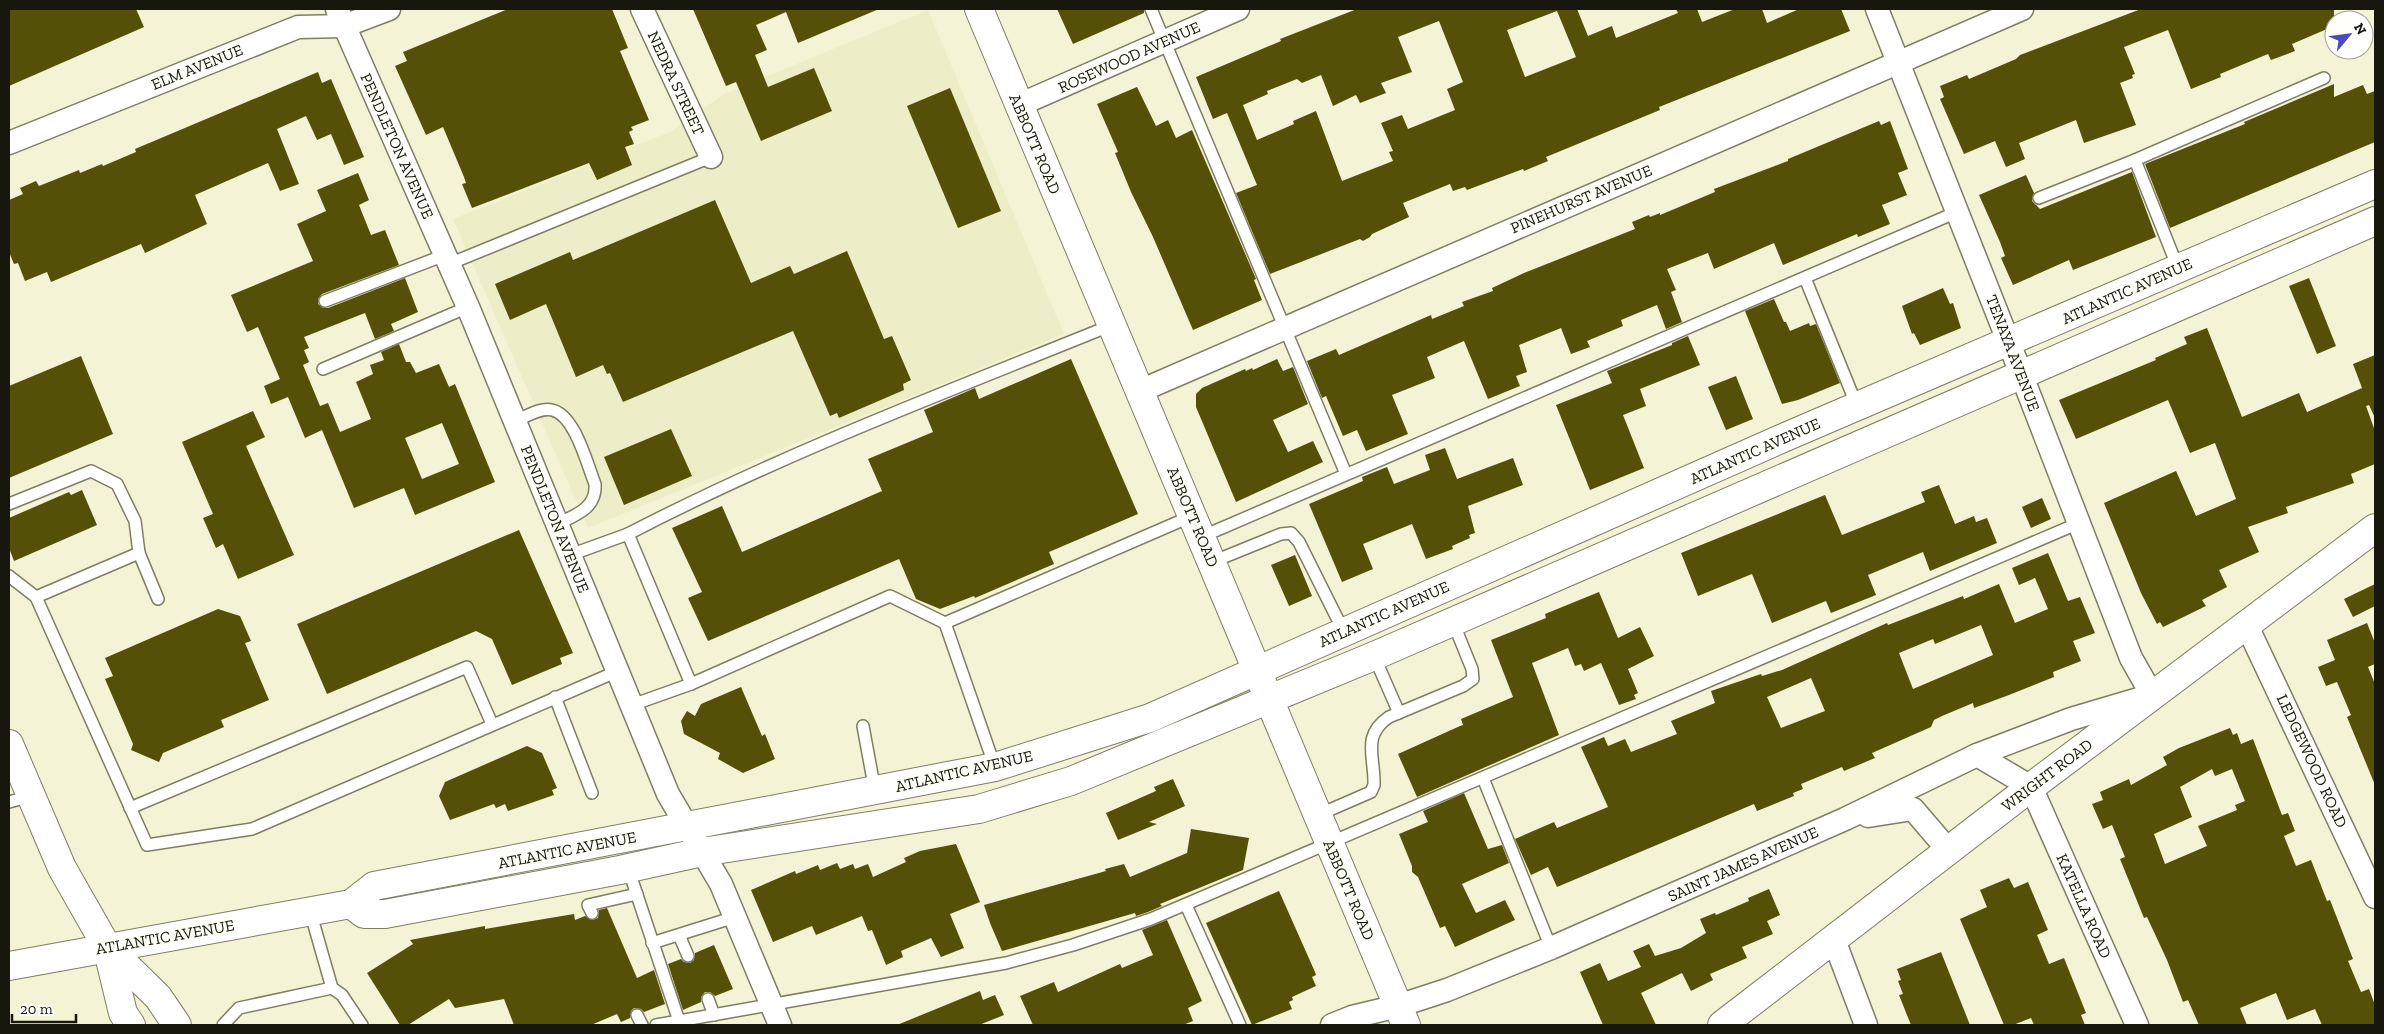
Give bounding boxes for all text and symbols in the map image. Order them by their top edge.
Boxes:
north arrow [2324,10,2374,60]
street label: ROSEWOOD AVENUE [1055,17,1203,97]
text: N [2350,20,2370,38]
street label: NEDRA STREET [644,28,708,138]
street label: ELM AVENUE [148,40,246,94]
street label: PENDLETON AVENUE [356,70,438,222]
street label: ABBOTT ROAD [1005,91,1065,197]
street label: PINEHURST AVENUE [1507,161,1655,237]
street label: ATLANTIC AVENUE [2059,254,2195,328]
street label: TENAYA AVENUE [1982,292,2044,414]
street label: ATLANTIC AVENUE [1687,414,1823,488]
street label: PENDLETON AVENUE [517,442,593,596]
street label: ABBOTT ROAD [1163,464,1223,570]
street label: ATLANTIC AVENUE [1316,577,1452,651]
street label: LEDGEWOOD ROAD [2273,691,2351,831]
street label: WRIGHT ROAD [1998,735,2096,815]
street label: ATLANTIC AVENUE [893,746,1035,796]
street label: SAINT JAMES AVENUE [1665,822,1821,906]
street label: ATLANTIC AVENUE [496,827,638,873]
street label: ABBOTT ROAD [1319,837,1379,943]
street label: KATELLA ROAD [2052,851,2116,961]
street label: ATLANTIC AVENUE [94,915,236,959]
scale bar [12,992,76,1024]
text: 20 m [20,1000,53,1018]

